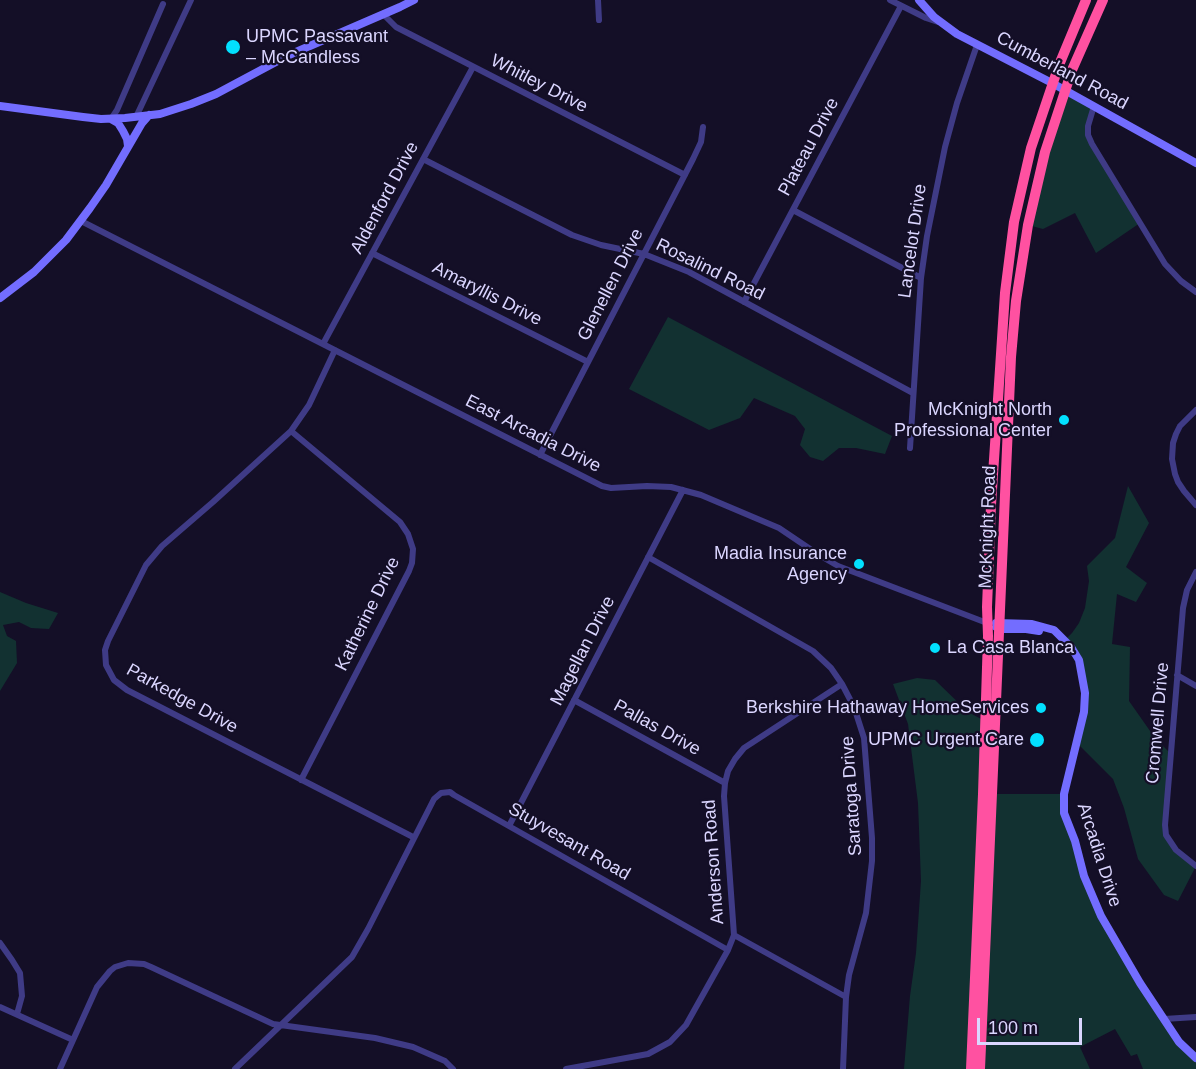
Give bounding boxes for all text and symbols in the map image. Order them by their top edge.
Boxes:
place label: UPMC Passavant – McCandless [246,26,388,68]
street label: Cumberland Road [992,27,1132,115]
marker: UPMC Passavant – McCandless [224,38,242,56]
street label: Whitley Drive [487,50,591,118]
street label: Plateau Drive [774,94,844,200]
street label: Aldenford Drive [346,138,424,258]
street label: Lancelot Drive [894,183,932,299]
street label: Glenellen Drive [573,225,649,345]
street label: Rosalind Road [652,234,768,306]
street label: Amaryllis Drive [429,257,545,331]
street label: East Arcadia Drive [462,391,604,477]
place label: McKnight North Professional Center [894,399,1052,442]
marker: McKnight North Professional Center [1057,413,1071,427]
street label: McKnight Road [975,465,1001,589]
place label: Madia Insurance Agency [714,543,847,586]
street label: Katherine Drive [331,554,405,674]
marker: Madia Insurance Agency [852,557,866,571]
street label: Magellan Drive [546,593,620,709]
place label: La Casa Blanca [947,637,1074,659]
marker: La Casa Blanca [928,641,942,655]
street label: Parkedge Drive [123,659,241,739]
street label: Cromwell Drive [1142,661,1174,785]
street label: Pallas Drive [610,695,704,761]
place label: Berkshire Hathaway HomeServices [746,697,1029,719]
marker: Berkshire Hathaway HomeServices [1034,701,1048,715]
place label: UPMC Urgent Care [868,729,1024,751]
marker: UPMC Urgent Care [1028,731,1046,749]
street label: Saratoga Drive [837,735,867,857]
street label: Stuyvesant Road [504,798,634,886]
street label: Anderson Road [699,799,729,925]
street label: Arcadia Drive [1072,800,1126,910]
scale bar [980,1006,1085,1044]
text: 100 m [988,1018,1038,1038]

